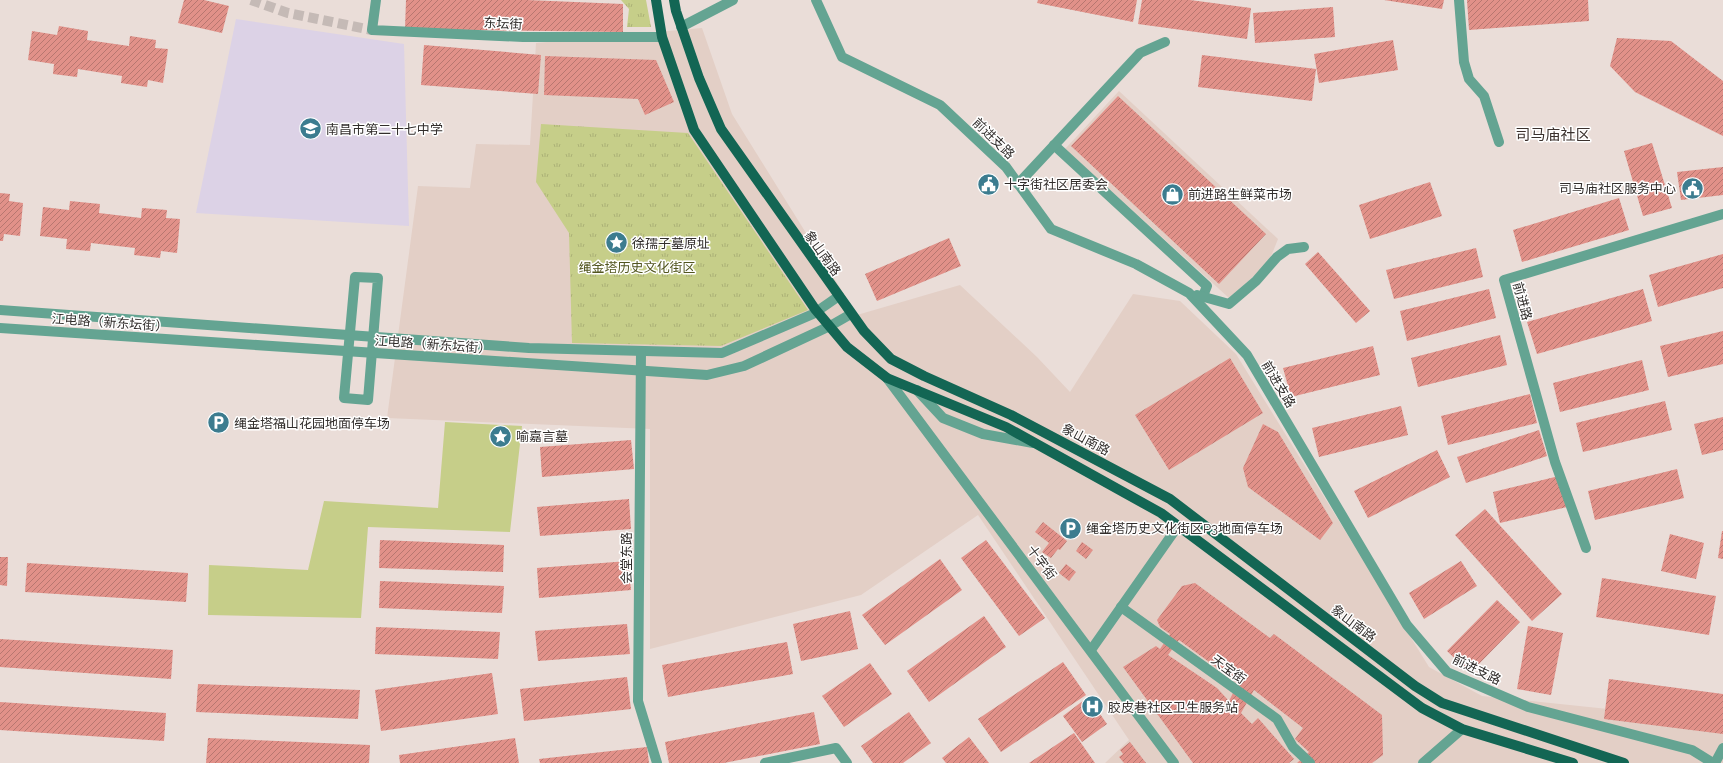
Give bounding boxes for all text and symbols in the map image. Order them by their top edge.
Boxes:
street label: 东坛街 [483,15,523,32]
street label: 前进支路 [970,115,1018,162]
school or university icon: 南昌市第二十七中学 [297,116,323,142]
place label: 南昌市第二十七中学 [326,122,443,137]
district label: 司马庙社区 [1515,126,1591,144]
public building icon: 十字街社区居委会 [976,171,1002,197]
public building icon: 司马庙社区服务中心 [1679,175,1705,201]
place label: 十字街社区居委会 [1004,177,1108,192]
shop icon: 前进路生鲜菜市场 [1159,181,1185,207]
place label: 司马庙社区服务中心 [1559,181,1676,196]
place label: 前进路生鲜菜市场 [1188,187,1292,202]
street label: 象山南路 [801,228,844,279]
place icon: 徐孺子墓原址 [603,230,629,256]
place label: 徐孺子墓原址 [632,236,710,251]
park label: 绳金塔历史文化街区 [578,260,696,275]
street label: 前进路 [1510,280,1535,322]
street label: 江电路（新东坛街） [51,311,169,334]
street label: 江电路（新东坛街） [374,333,492,356]
street label: 前进支路 [1259,358,1298,410]
parking icon: 绳金塔福山花园地面停车场 [205,410,231,436]
place label: 绳金塔福山花园地面停车场 [234,416,390,431]
street label: 象山南路 [1059,421,1112,458]
place icon: 喻嘉言墓 [488,423,514,449]
place label: 喻嘉言墓 [516,429,568,444]
parking icon: 绳金塔历史文化街区P3地面停车场 [1057,515,1083,541]
place label: 绳金塔历史文化街区P3地面停车场 [1086,521,1283,536]
street label: 会堂东路 [619,532,634,584]
street label: 十字街 [1024,542,1059,582]
street label: 象山南路 [1328,602,1379,645]
street label: 前进支路 [1450,651,1503,688]
street label: 天宝街 [1209,652,1249,687]
hospital icon: 胶皮巷社区卫生服务站 [1080,694,1106,720]
place label: 胶皮巷社区卫生服务站 [1108,700,1238,715]

